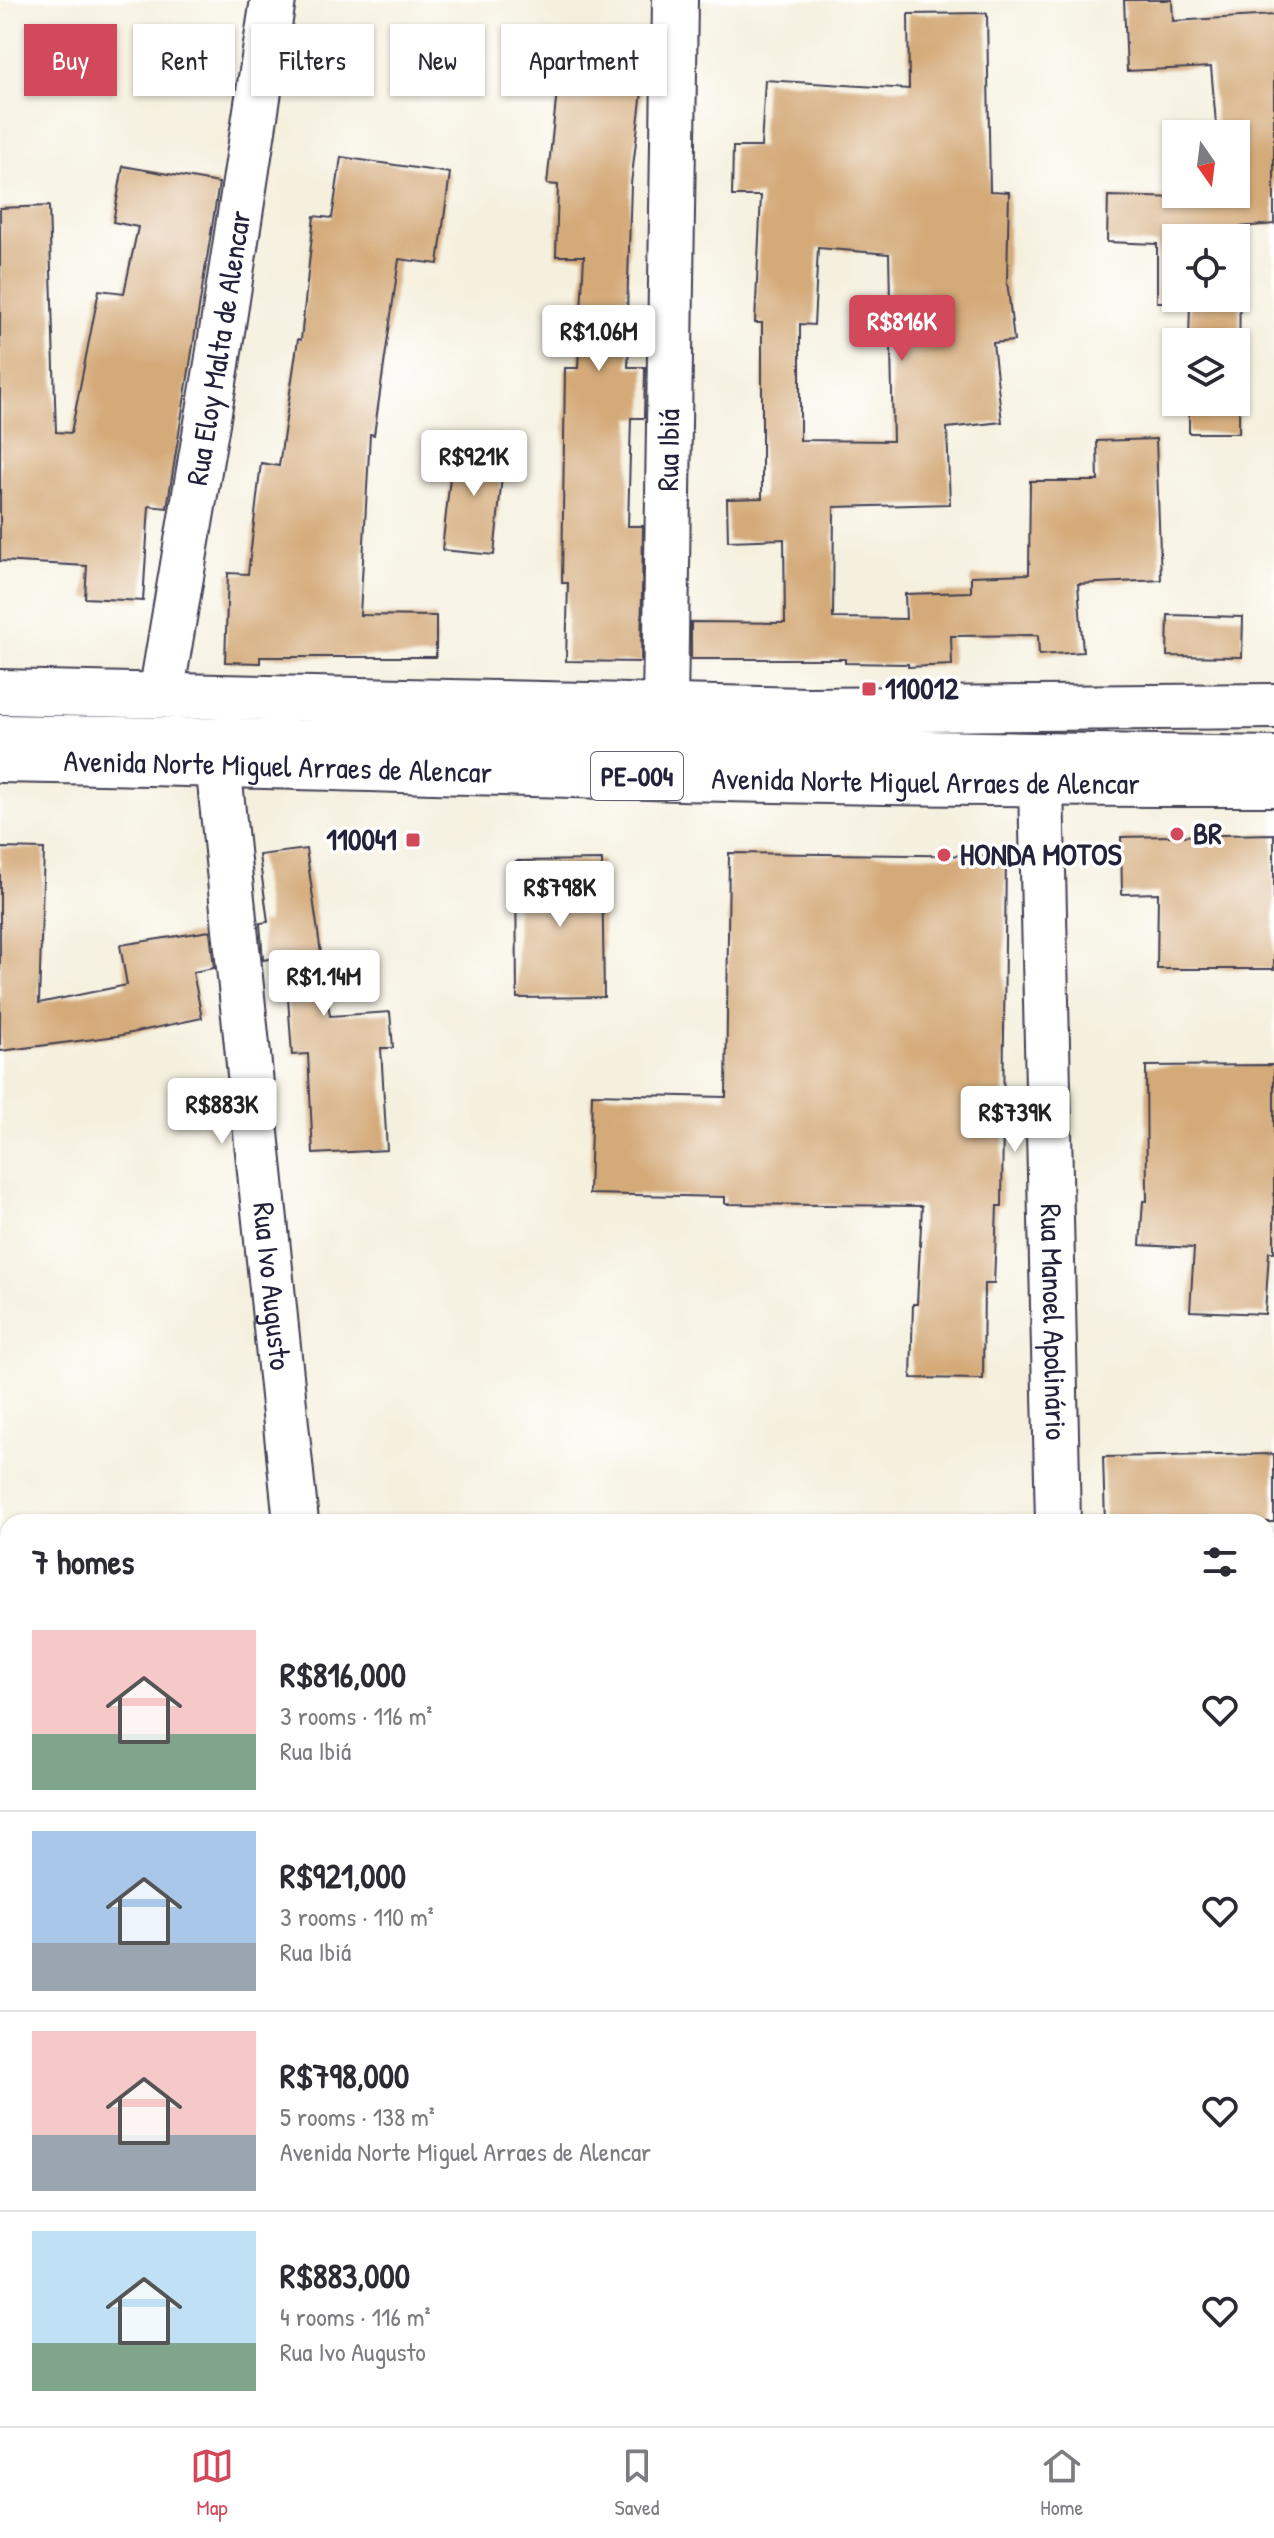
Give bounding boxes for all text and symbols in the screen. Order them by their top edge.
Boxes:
chip: Buy [24,24,117,96]
chip: Rent [133,24,235,96]
chip: Filters [251,24,374,96]
chip: New [390,24,485,96]
chip: Apartment [501,24,667,96]
north arrow [1162,120,1250,208]
map controls [1162,120,1250,416]
street label: Rua Eloy Malta de Alencar [176,207,259,488]
button: locate [1162,224,1250,312]
pin: R$816K [837,295,967,363]
text: R$816K [867,303,937,338]
pin: R$1.06M [525,305,673,373]
text: R$1.06M [560,313,638,348]
button: layers [1162,328,1250,416]
street label: Rua Ibiá [647,408,688,491]
pin: R$921K [409,430,539,498]
text: R$921K [439,438,509,473]
place label: 110012 [885,668,960,708]
marker: 110012 [860,680,878,698]
street label: Avenida Norte Miguel Arraes de Alencar [63,740,493,792]
road number: PE-004 [591,752,683,800]
street label: Avenida Norte Miguel Arraes de Alencar [711,758,1140,803]
place label: BR [1193,813,1222,853]
place label: 110041 [326,819,397,859]
marker: BR [1168,825,1186,843]
marker: 110041 [404,831,422,849]
place label: HONDA MOTOS [960,834,1122,874]
marker: HONDA MOTOS [935,846,953,864]
pin: R$798K [495,861,625,929]
text: R$798K [524,869,596,904]
pin: R$1.14M [250,950,398,1018]
text: R$1.14M [287,958,361,993]
pin: R$883K [157,1078,287,1146]
text: R$883K [186,1086,258,1121]
pin: R$739K [950,1086,1080,1154]
text: R$739K [979,1094,1051,1129]
street label: Rua Ivo Augusto [244,1200,301,1372]
street label: Rua Manoel Apolinário [1032,1203,1077,1440]
text: 7 homes [32,1539,134,1585]
icon: filters [1198,1540,1242,1584]
text: R$816,000 [280,1652,406,1698]
icon: home [96,1662,192,1758]
icon: heart [1198,1688,1242,1732]
text: 3 rooms · 116 m² [280,1698,432,1733]
text: Rua Ibiá [280,1733,351,1768]
text: R$921,000 [280,1853,406,1899]
icon: home [96,1863,192,1959]
icon: heart [1198,1889,1242,1933]
text: 3 rooms · 110 m² [280,1899,434,1934]
text: Rua Ibiá [280,1934,351,1969]
text: R$798,000 [280,2053,409,2099]
icon: home [96,2063,192,2159]
icon: heart [1198,2089,1242,2133]
text: 5 rooms · 138 m² [280,2099,435,2134]
text: Avenida Norte Miguel Arraes de Alencar [280,2134,651,2169]
text: R$883,000 [280,2253,410,2299]
icon: home [96,2263,192,2359]
icon: heart [1198,2289,1242,2333]
text: 4 rooms · 116 m² [280,2299,430,2334]
text: Rua Ivo Augusto [280,2334,426,2369]
tab: Map [190,2444,234,2522]
tab: Saved [615,2444,659,2522]
tab: Home [1040,2444,1084,2522]

